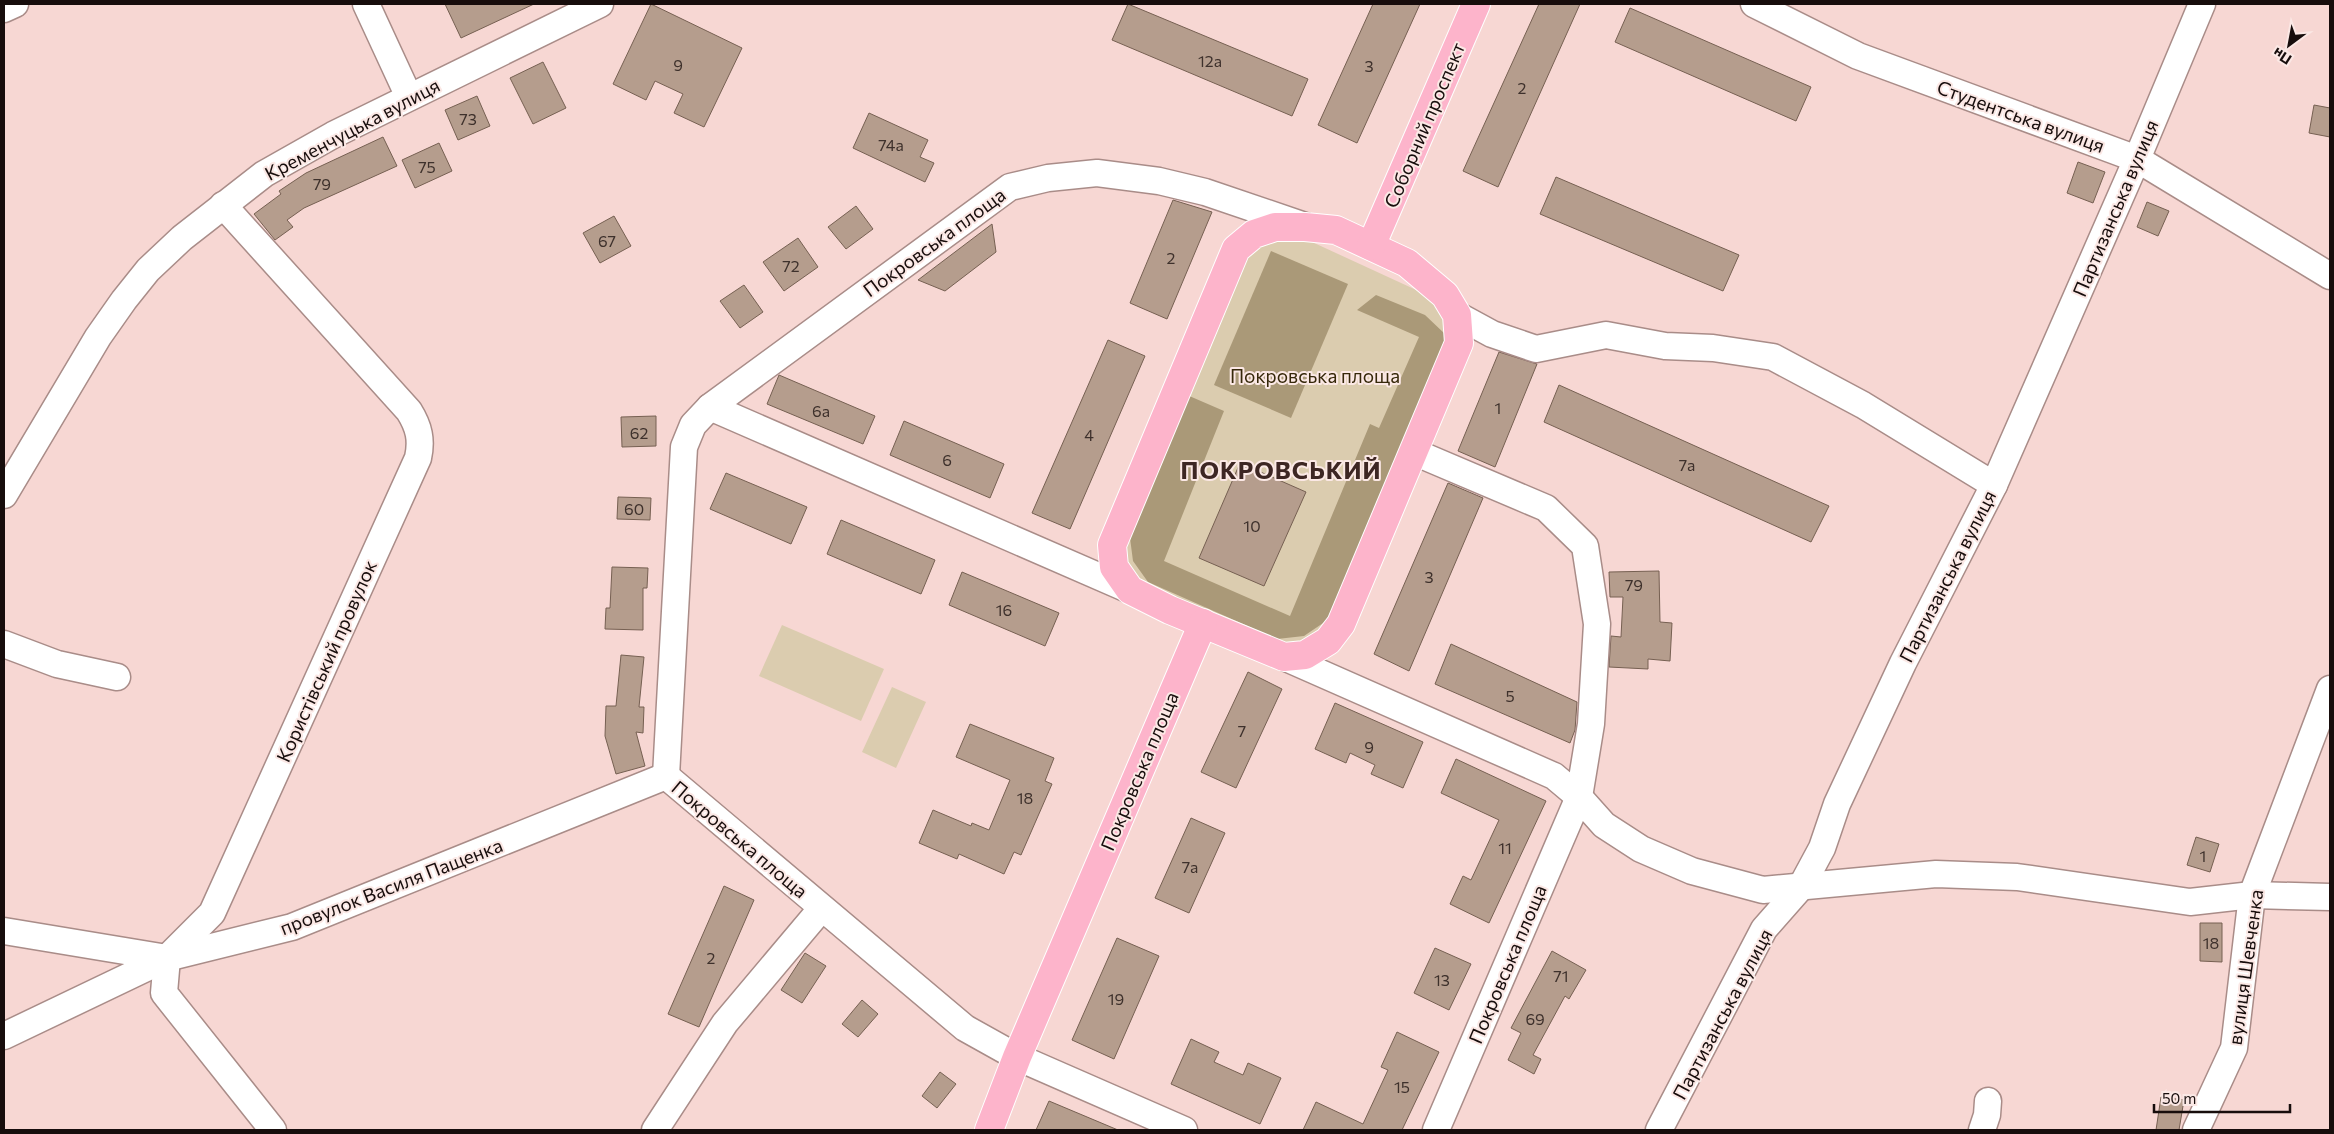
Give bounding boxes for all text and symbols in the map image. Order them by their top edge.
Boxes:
north arrow [2264,20,2314,70]
street label: Соборний проспект [1379,39,1469,211]
text: Пн [2269,44,2294,69]
house number: 12а [1198,51,1222,70]
house number: 9 [673,55,683,74]
house number: 3 [1364,56,1374,75]
street label: Кременчуцька вулиця [261,73,443,185]
street label: Студентська вулиця [1934,75,2108,157]
house number: 2 [1518,78,1527,97]
house number: 73 [459,109,477,128]
street label: Партизанська вулиця [2067,116,2163,300]
house number: 74а [878,135,904,154]
house number: 75 [418,157,436,176]
house number: 79 [313,174,331,193]
street label: Покровська площа [858,183,1010,301]
house number: 67 [598,231,616,250]
house number: 2 [1167,248,1176,267]
house number: 72 [782,256,800,275]
park label: Покровська площа [1230,364,1400,387]
house number: 1 [1495,398,1501,417]
house number: 6а [812,401,830,420]
house number: 62 [630,423,648,442]
house number: 4 [1084,425,1094,444]
house number: 6 [942,450,952,469]
district label: ПОКРОВСЬКИЙ [1180,455,1382,484]
house number: 7а [1679,455,1695,474]
street label: Партизанська вулиця [1894,486,2000,666]
house number: 60 [624,499,644,518]
house number: 10 [1243,516,1261,535]
street label: Користівський провулок [271,557,381,765]
house number: 3 [1424,567,1434,586]
house number: 79 [1625,575,1643,594]
house number: 16 [996,600,1012,619]
house number: 5 [1505,686,1515,705]
street label: Покровська площа [1095,688,1183,854]
house number: 7 [1238,721,1246,740]
house number: 9 [1364,737,1374,756]
street label: Покровська площа [667,776,813,902]
house number: 18 [1017,788,1033,807]
street label: провулок Василя Пащенка [276,833,506,939]
house number: 11 [1498,838,1512,857]
house number: 1 [2200,846,2206,865]
house number: 7а [1182,857,1198,876]
street label: Покровська площа [1463,881,1551,1047]
street label: вулиця Шевченка [2223,888,2267,1046]
street label: Партизанська вулиця [1667,925,1777,1103]
house number: 18 [2203,933,2219,952]
house number: 2 [707,948,716,967]
house number: 71 [1553,966,1569,985]
house number: 13 [1434,970,1450,989]
house number: 19 [1108,989,1124,1008]
house number: 69 [1525,1009,1545,1028]
house number: 15 [1394,1077,1410,1096]
scale bar [2154,1082,2290,1114]
text: 50 m [2162,1089,2196,1107]

